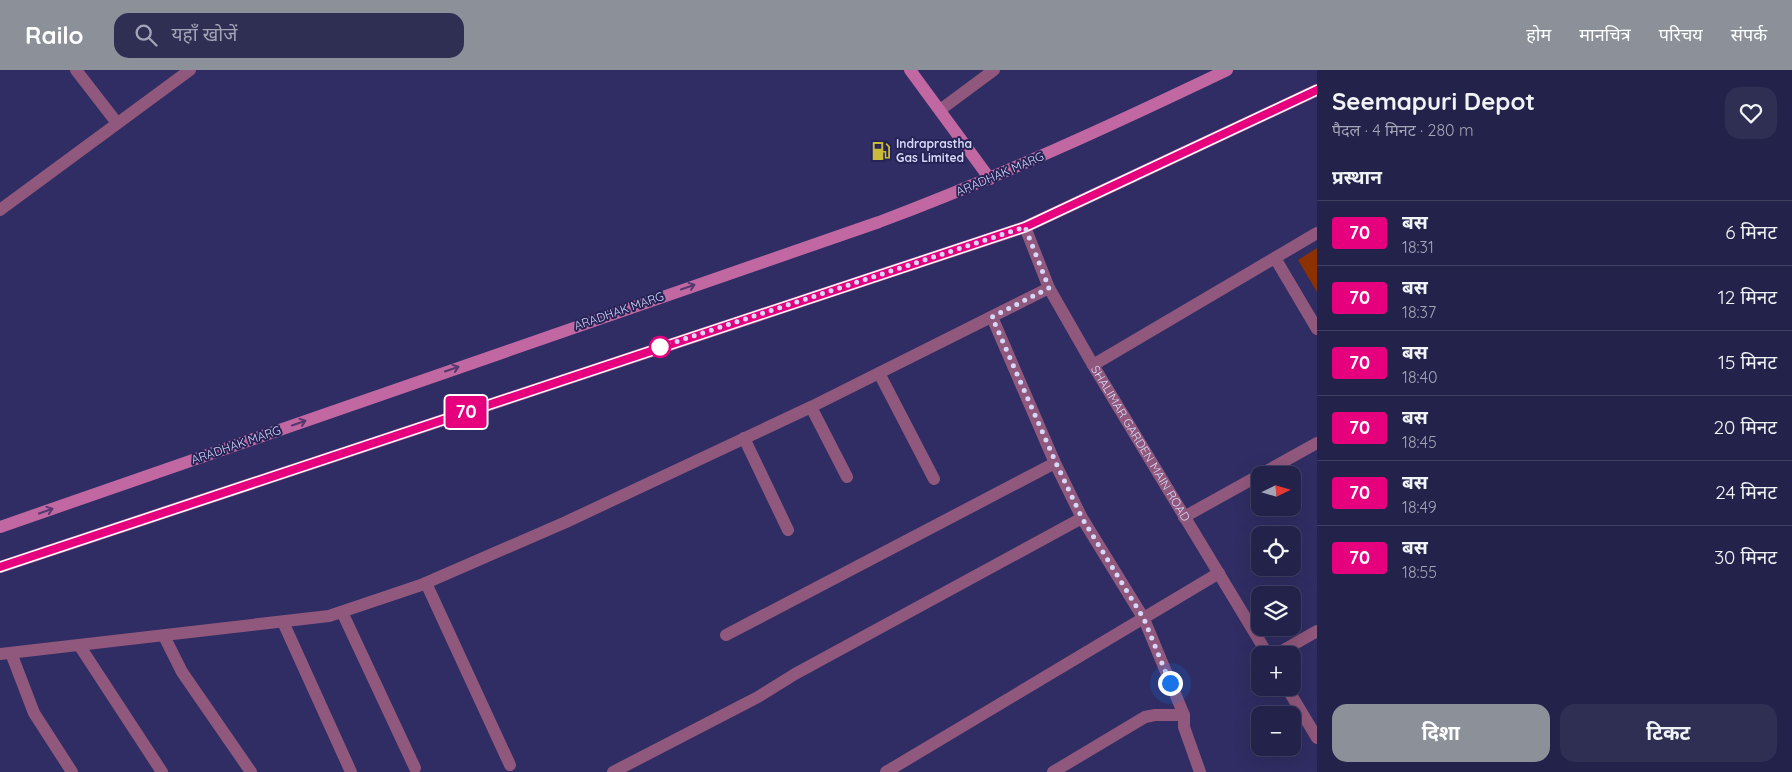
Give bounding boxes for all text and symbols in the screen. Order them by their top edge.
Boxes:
search box [114,13,464,58]
text: Railo [25,20,84,50]
icon: search [132,21,160,49]
text: यहाँ खोजें [172,22,237,46]
text: होम [1526,23,1551,46]
text: मानचित्र [1579,23,1631,46]
text: परिचय [1659,23,1703,46]
text: संपर्क [1731,23,1767,46]
text: Seemapuri Depot [1332,86,1535,116]
button: heart [1725,87,1777,139]
text: पैदल · 4 मिनट · 280 m [1332,120,1474,140]
place label: Indraprastha Gas Limited [896,136,972,165]
fuel station icon: Indraprastha Gas Limited [870,140,892,162]
street label: ARADHAK MARG [954,148,1046,199]
text: प्रस्थान [1332,165,1382,189]
text: बस [1402,210,1428,234]
text: 6 मिनट [1725,220,1777,244]
text: 70 [1349,221,1370,244]
text: 18:31 [1402,237,1434,257]
text: बस [1402,275,1428,299]
one-way arrow [680,282,696,292]
text: 12 मिनट [1718,285,1777,309]
text: 70 [1349,286,1370,309]
street label: ARADHAK MARG [572,288,666,333]
text: 18:37 [1402,302,1436,322]
unlabelled marker [649,336,671,358]
text: बस [1402,340,1428,364]
text: 15 मिनट [1718,350,1777,374]
text: 70 [1349,351,1370,374]
street label: SHALIMAR GARDEN MAIN ROAD [1088,363,1194,524]
one-way arrow [444,364,460,374]
text: 18:40 [1402,367,1438,387]
line badge: 70 [444,396,488,428]
text: 70 [456,400,476,423]
text: बस [1402,405,1428,429]
text: 20 मिनट [1714,415,1777,439]
text: 70 [1349,416,1370,439]
one-way arrow [290,418,306,427]
street label: ARADHAK MARG [189,422,283,467]
text: 18:45 [1402,432,1437,452]
north arrow [1251,466,1301,516]
map controls [1251,466,1301,756]
text: बस [1402,470,1428,494]
text: 24 मिनट [1715,480,1777,504]
text: 70 [1349,481,1370,504]
text: 18:49 [1402,497,1437,517]
one-way arrow [38,506,53,515]
button: locate [1251,526,1301,576]
text: बस [1402,535,1428,559]
text: 30 मिनट [1714,545,1777,569]
text: 70 [1349,546,1370,569]
text: 18:55 [1402,562,1437,582]
button: layers [1251,586,1301,636]
button: + [1251,646,1301,696]
your location [1158,671,1183,696]
button: दिशा [1332,704,1550,762]
button: टिकट [1560,704,1777,762]
button: − [1251,706,1301,756]

